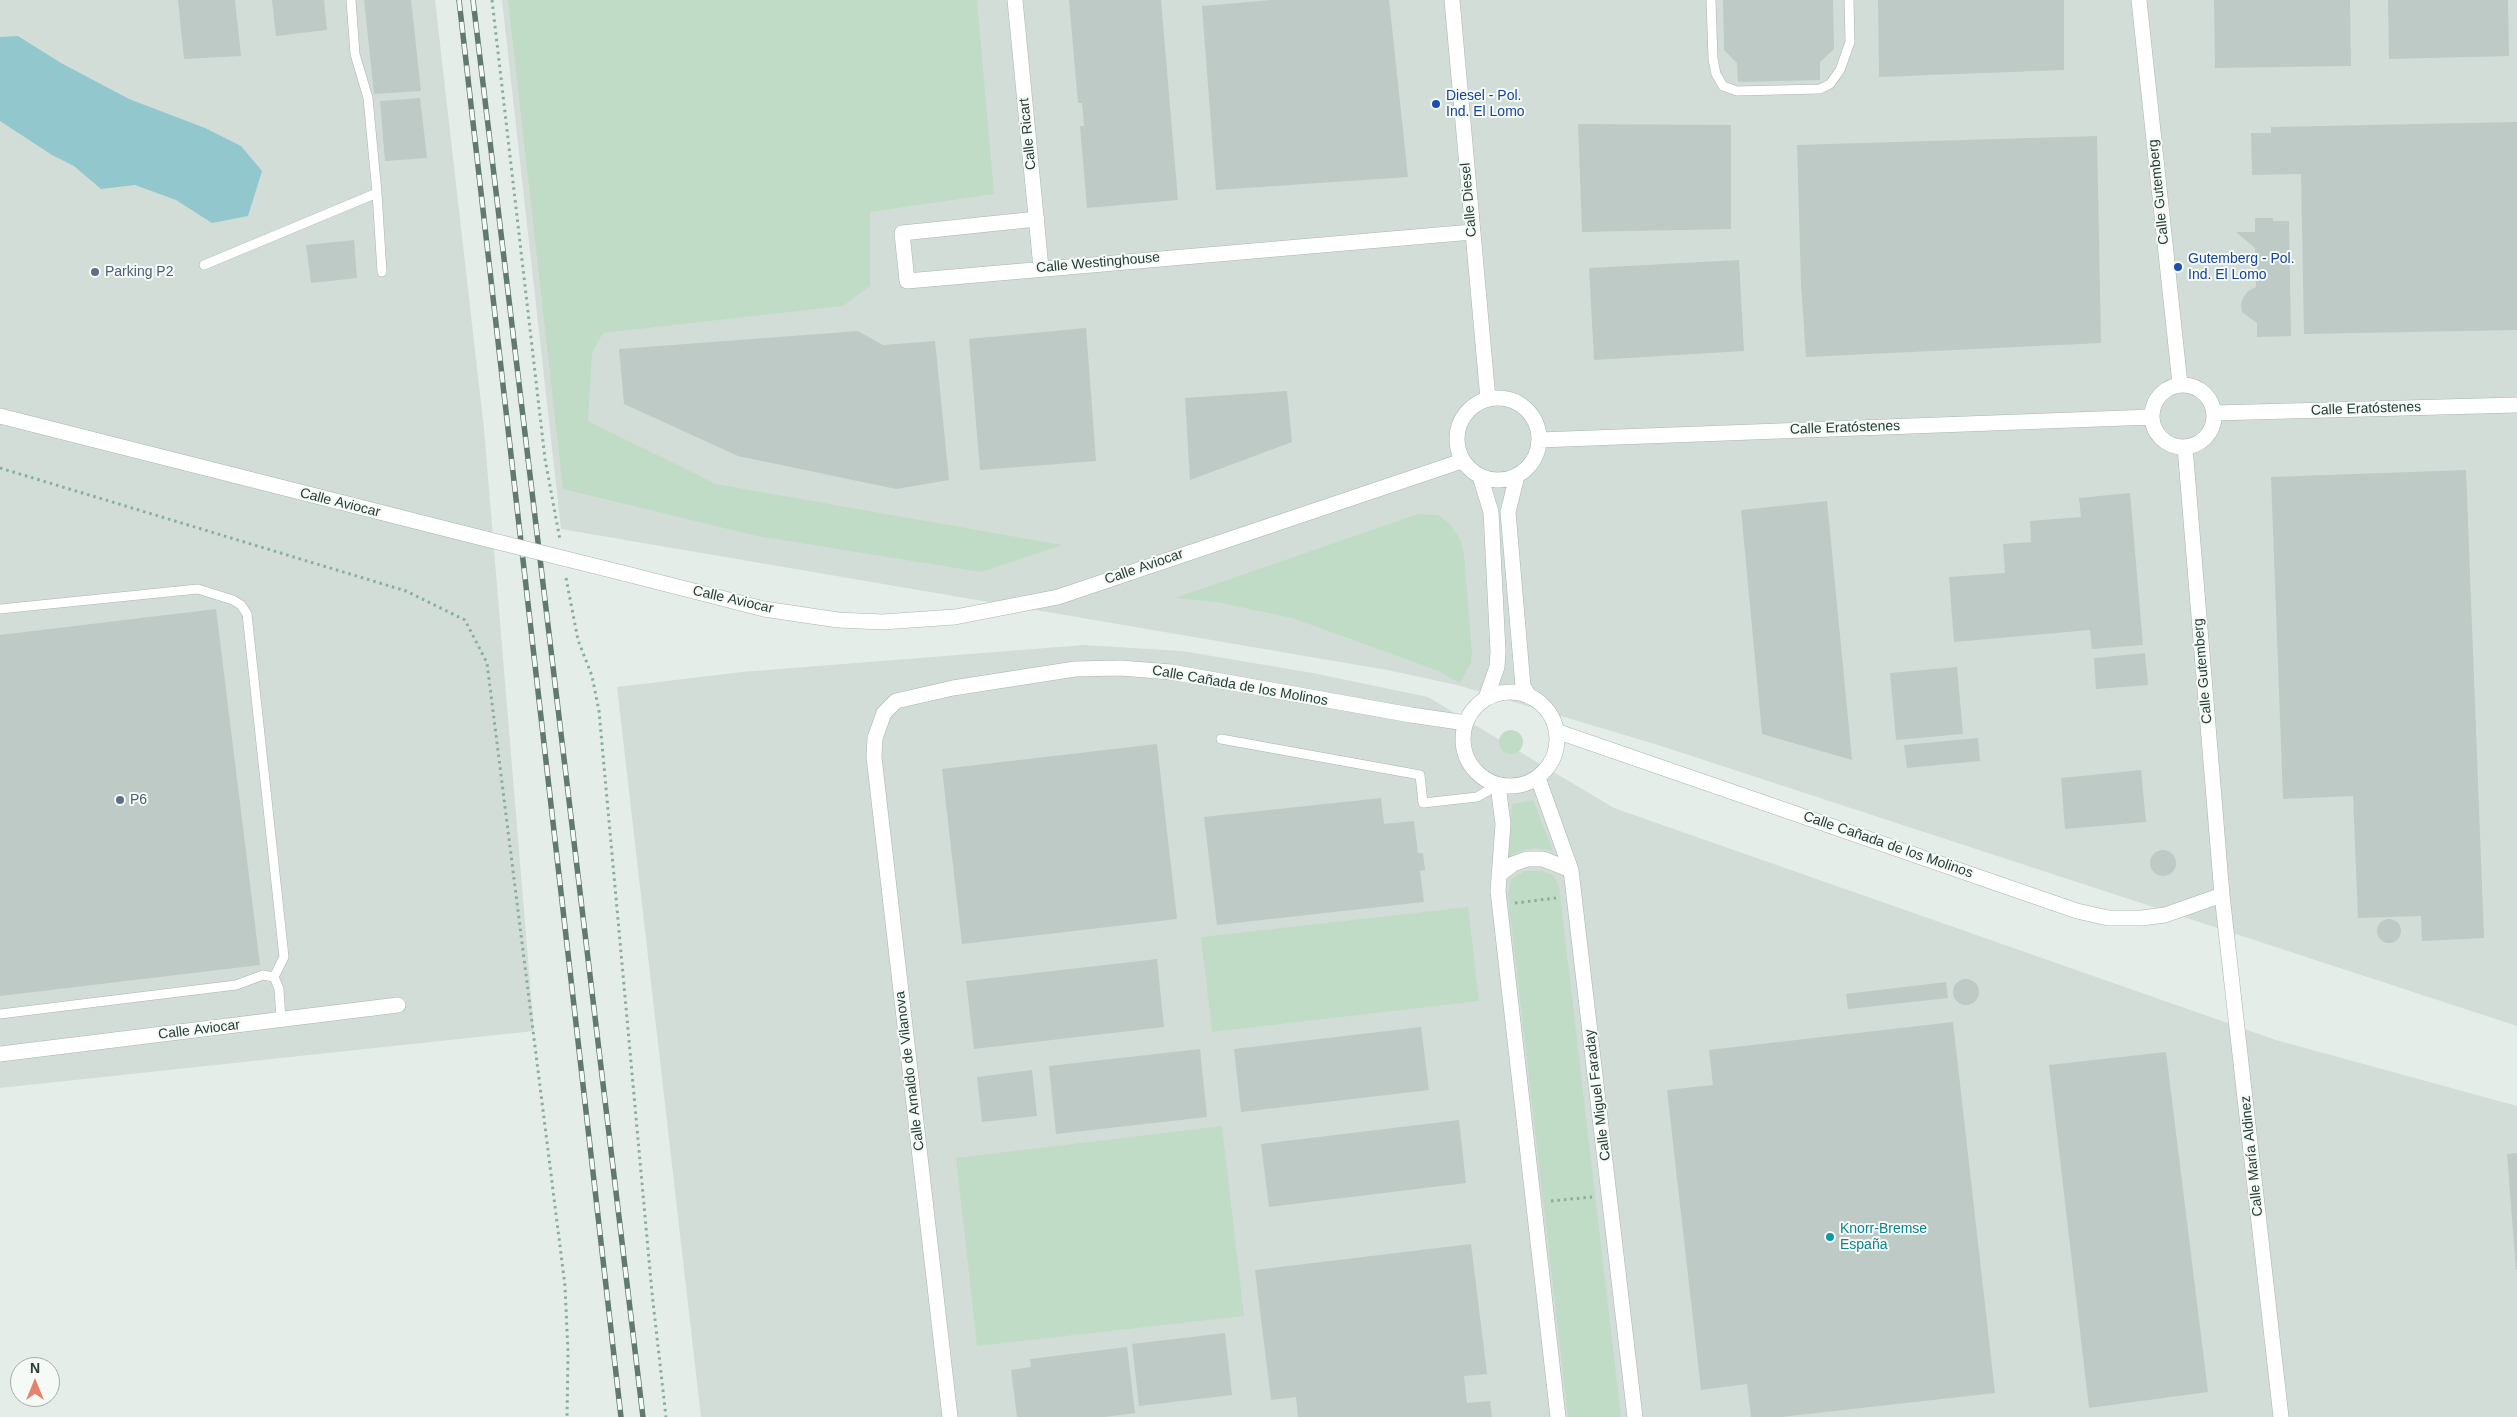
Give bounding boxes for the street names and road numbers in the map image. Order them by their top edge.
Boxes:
street label: Calle Ricart [1016,97,1040,171]
street label: Calle Gutemberg [2145,138,2173,246]
street label: Calle Diesel [1457,162,1481,238]
street label: Calle Westinghouse [1035,249,1161,277]
street label: Calle Eratóstenes [2310,399,2422,419]
street label: Calle Eratóstenes [1789,418,1901,438]
street label: Calle Aviocar [298,485,382,521]
street label: Calle Aviocar [1102,546,1186,588]
street label: Calle Aviocar [691,583,775,617]
street label: Calle Gutemberg [2190,618,2216,724]
street label: Calle Cañada de los Molinos [1151,662,1329,710]
street label: Calle Cañada de los Molinos [1801,808,1975,882]
street label: Calle Arnaldo de Vilanova [892,990,928,1152]
street label: Calle Aviocar [157,1017,241,1043]
street label: Calle Miguel Faraday [1582,1028,1614,1162]
street label: Calle María Aldinez [2237,1095,2267,1217]

